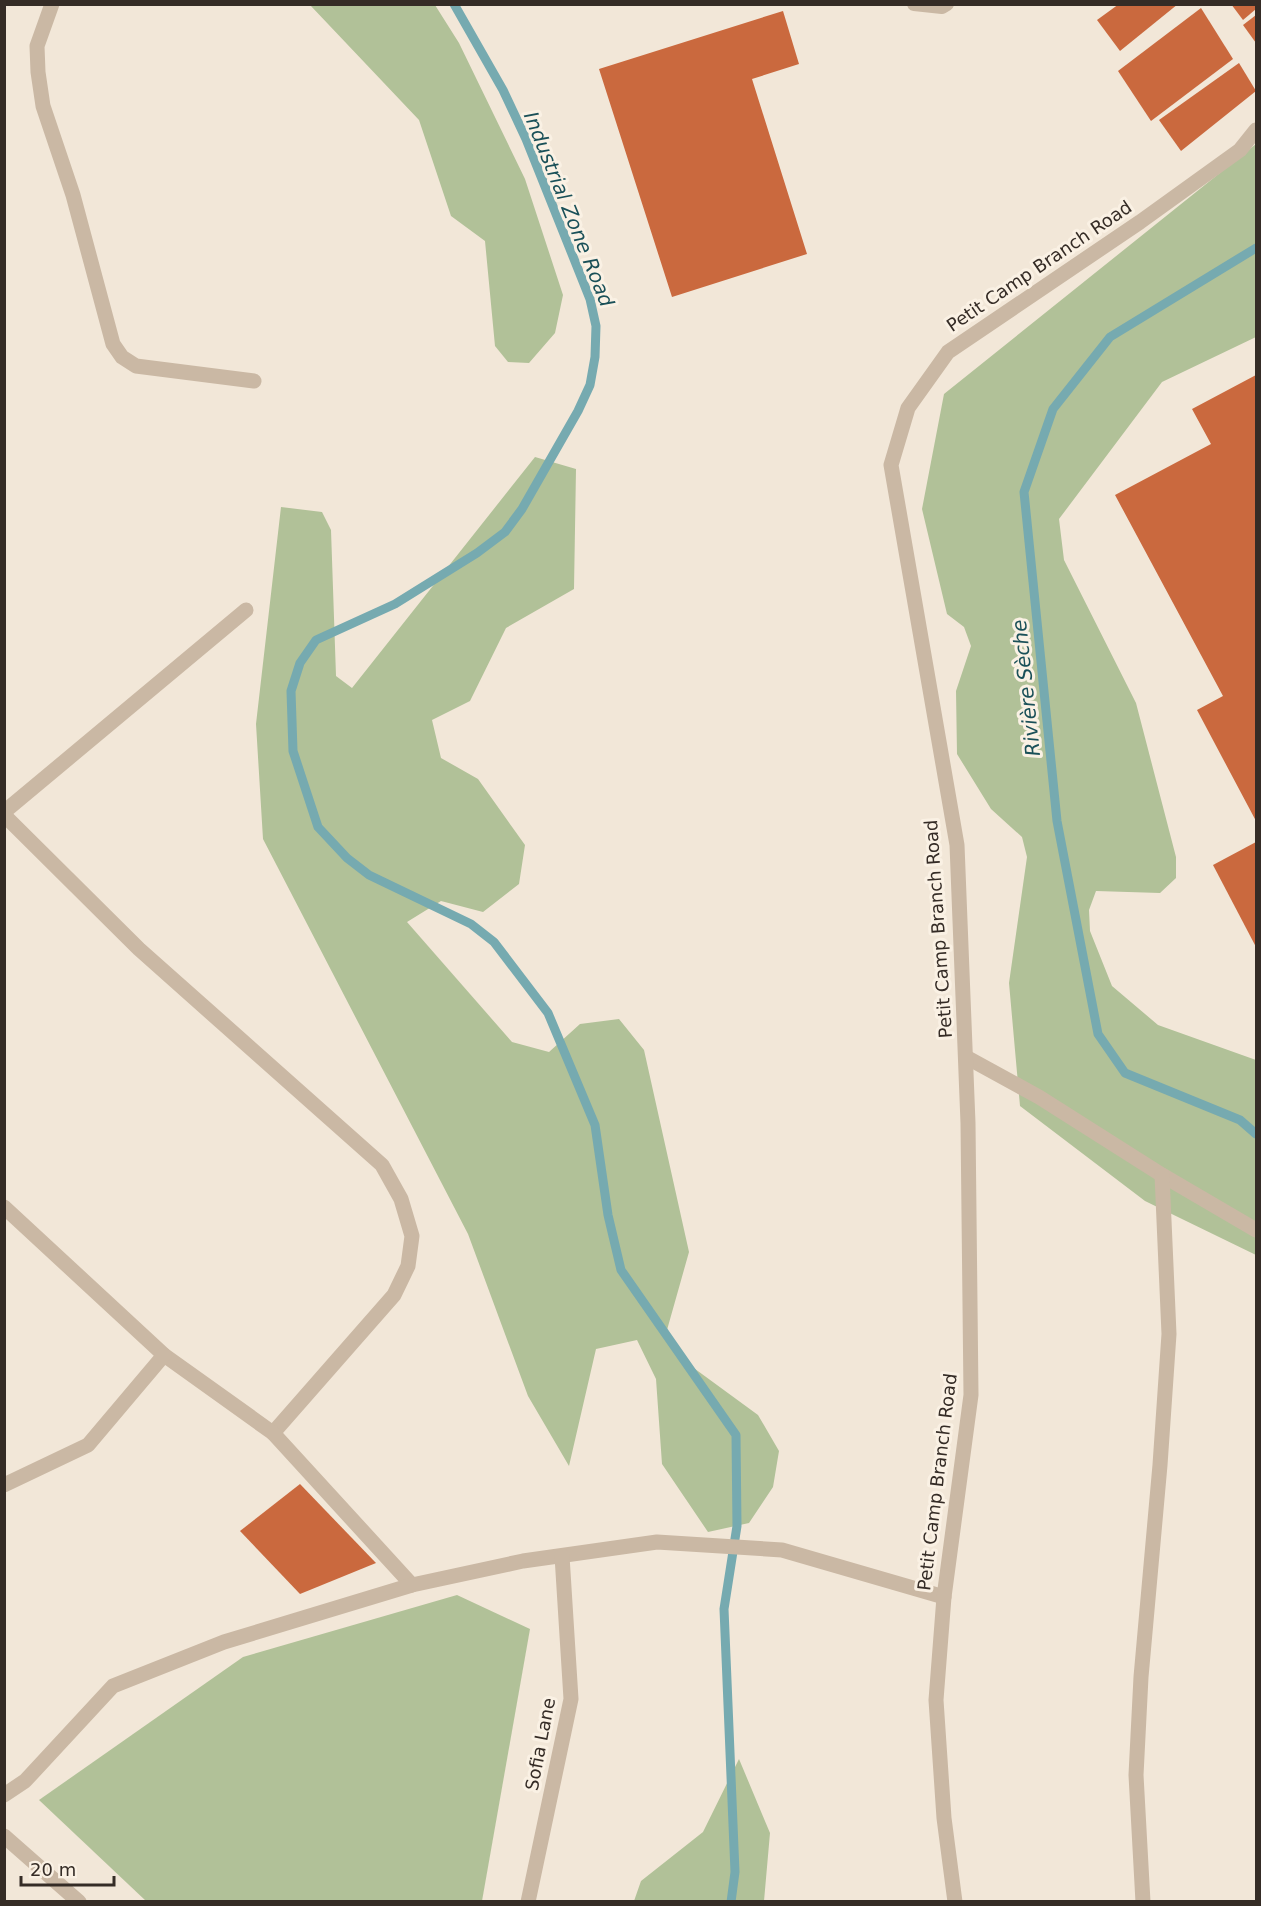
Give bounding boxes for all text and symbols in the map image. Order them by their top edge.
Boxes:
water label: Industrial Zone Road [519,108,619,310]
street label: Petit Camp Branch Road [942,196,1136,336]
water label: Rivière Sèche [1007,619,1045,757]
street label: Petit Camp Branch Road [920,819,956,1039]
street label: Petit Camp Branch Road [913,1372,961,1592]
street label: Sofia Lane [521,1696,559,1792]
scale bar [21,1849,114,1887]
text: 20 m [30,1859,76,1880]

